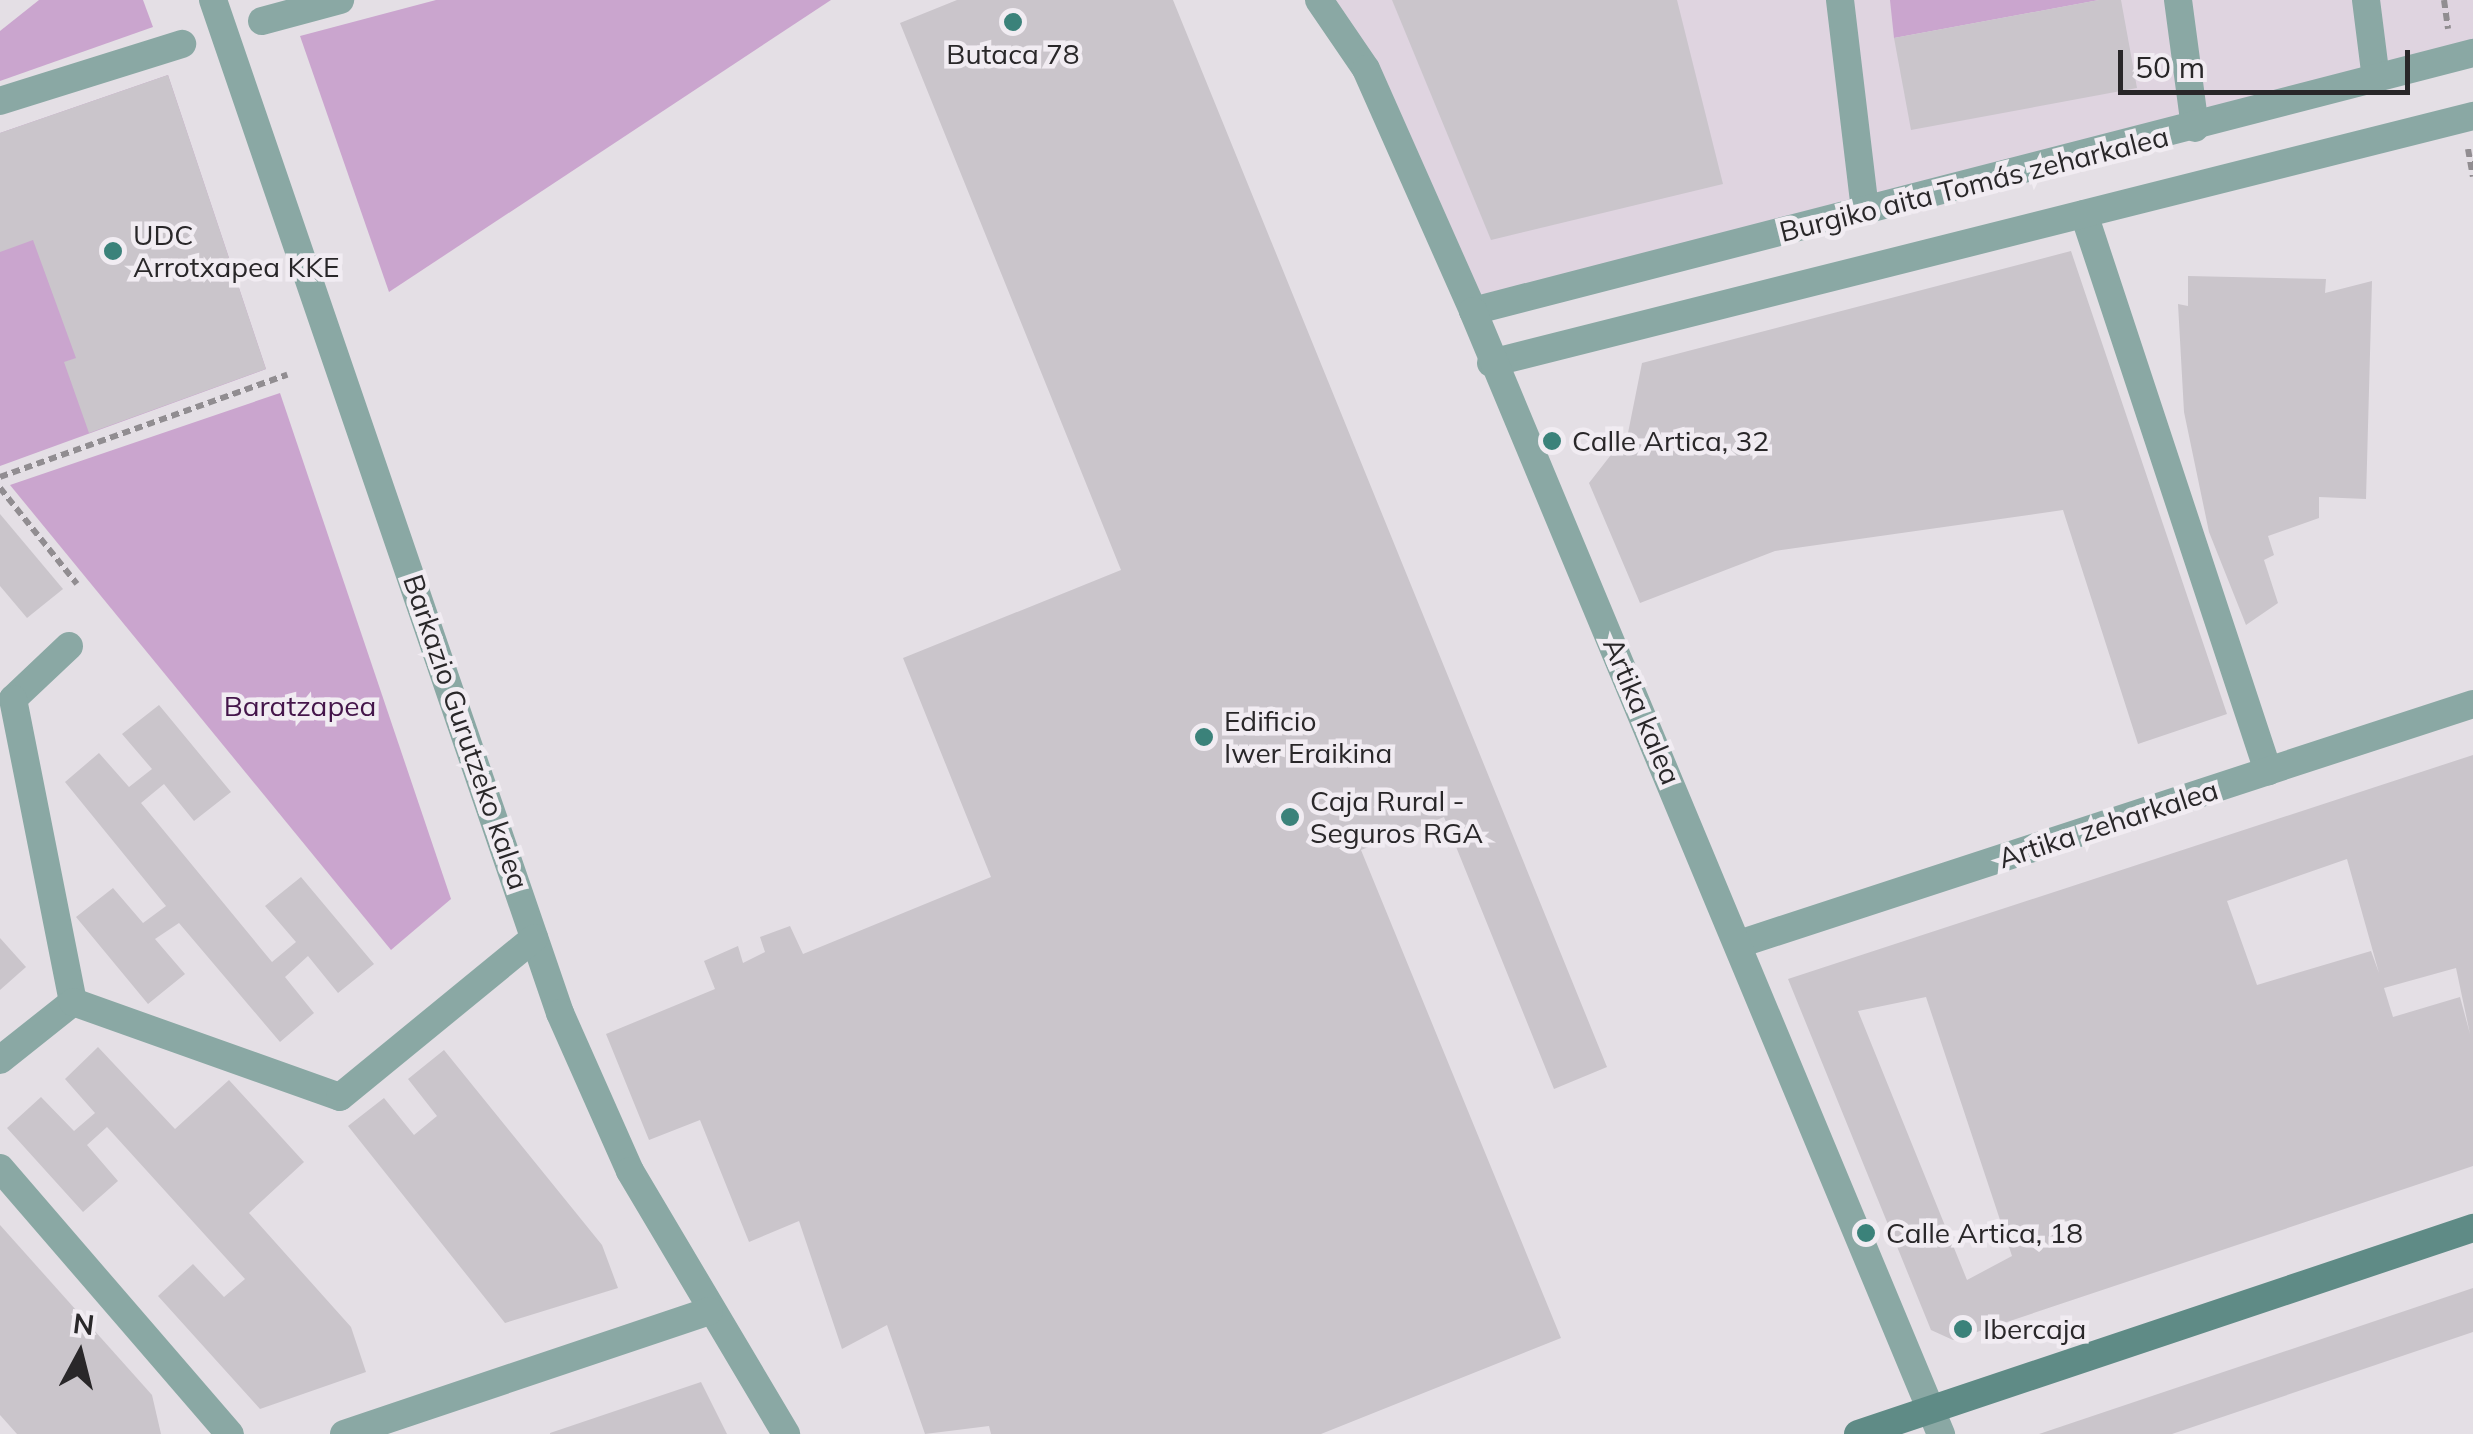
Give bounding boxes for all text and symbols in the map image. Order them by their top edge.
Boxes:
marker: Butaca 78 [1002,11,1024,33]
scale bar [2123,30,2416,92]
place label: Butaca 78 [946,37,1080,71]
text: 50 m [2135,48,2205,86]
street label: Burgiko aita Tomás zeharkalea [1776,119,2172,249]
place label: UDC Arrotxapea KKE [133,218,339,284]
marker: UDC Arrotxapea KKE [102,240,124,262]
place label: Calle Artica, 32 [1572,424,1769,458]
marker: Calle Artica, 32 [1541,430,1563,452]
street label: Barkazio Gurutzeko kalea [396,570,536,894]
street label: Artika kalea [1596,633,1688,789]
park label: Baratzapea [224,689,376,723]
place label: Edificio Iwer Eraikina [1224,704,1392,770]
marker: Edificio Iwer Eraikina [1193,726,1215,748]
street label: Artika zeharkalea [1994,773,2222,875]
place label: Caja Rural - Seguros RGA [1310,784,1483,850]
marker: Caja Rural - Seguros RGA [1279,806,1301,828]
place label: Calle Artica, 18 [1886,1216,2083,1250]
marker: Calle Artica, 18 [1855,1222,1877,1244]
north arrow [30,1304,130,1404]
text: N [71,1305,96,1342]
place label: Ibercaja [1983,1312,2086,1346]
marker: Ibercaja [1952,1318,1974,1340]

